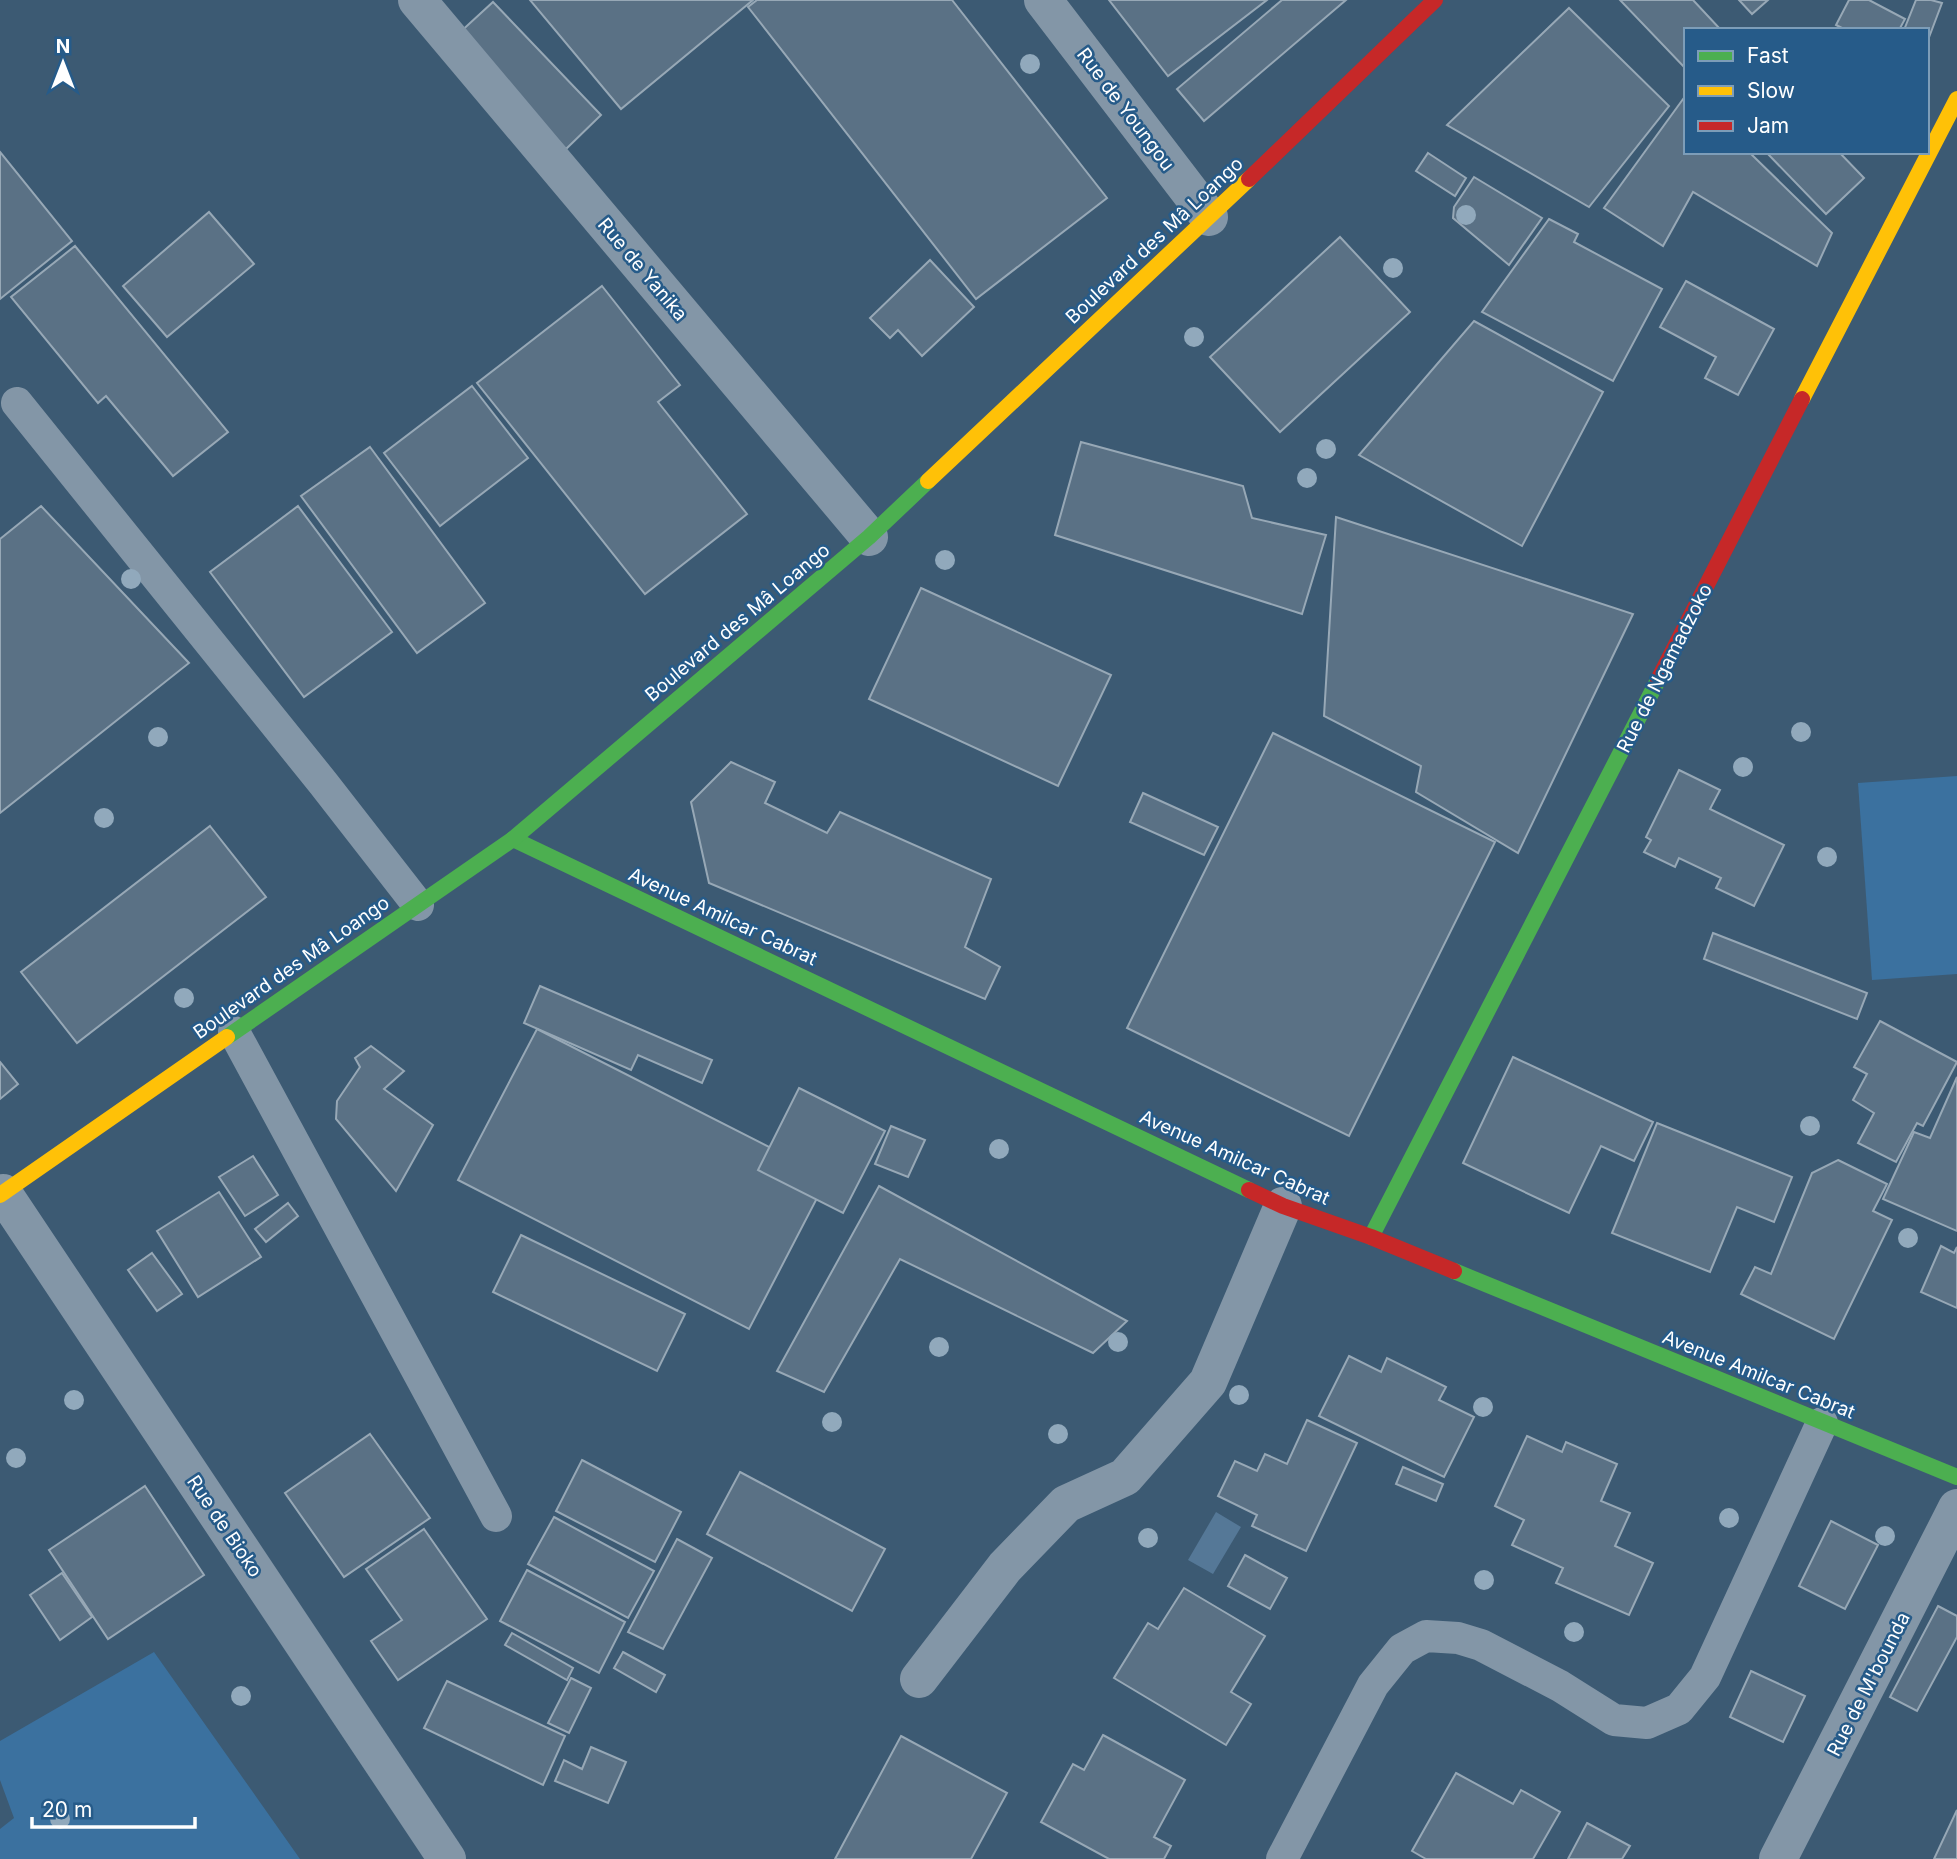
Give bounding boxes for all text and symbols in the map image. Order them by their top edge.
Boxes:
north arrow [28,28,98,98]
legend [1684,28,1929,154]
text: N [56,35,70,58]
street label: Rue de Youngou [1072,43,1179,175]
text: Fast [1747,43,1789,68]
text: Slow [1747,78,1795,103]
text: Jam [1747,113,1789,138]
street label: Boulevard des Mâ Loango [1061,152,1248,329]
street label: Rue de Yanika [593,213,692,325]
street label: Boulevard des Mâ Loango [640,538,834,706]
street label: Rue de Ngamadzoko [1612,580,1717,757]
street label: Avenue Amilcar Cabrat [625,863,821,970]
street label: Boulevard des Mâ Loango [189,891,394,1044]
street label: Avenue Amilcar Cabrat [1136,1105,1333,1210]
street label: Avenue Amilcar Cabrat [1659,1325,1858,1424]
street label: Rue de Bioko [182,1471,267,1582]
street label: Rue de M'bounda [1822,1608,1915,1760]
scale bar [32,1786,194,1830]
text: 20 m [42,1797,92,1822]

